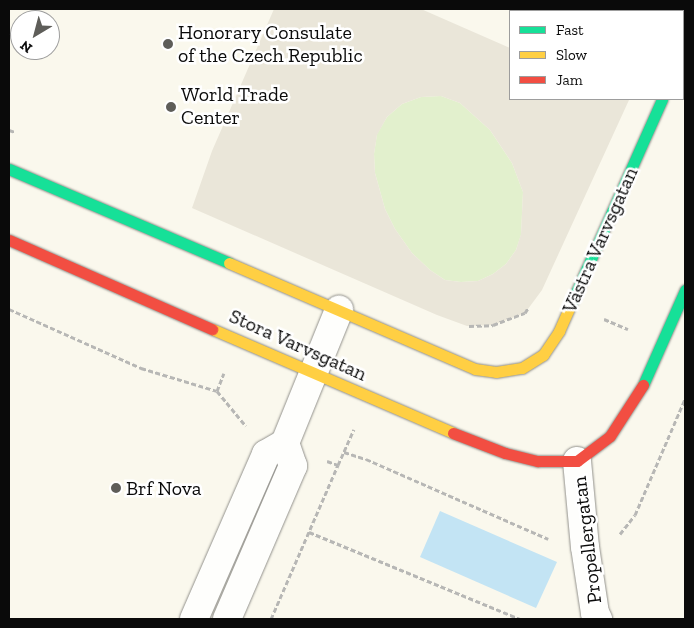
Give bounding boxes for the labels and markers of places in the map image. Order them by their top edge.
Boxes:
place label: Honorary Consulate of the Czech Republic [178,21,363,68]
marker: Honorary Consulate of the Czech Republic [162,38,174,50]
place label: World Trade Center [181,83,289,130]
marker: World Trade Center [165,101,177,113]
place label: Brf Nova [126,476,201,500]
marker: Brf Nova [110,482,122,494]

